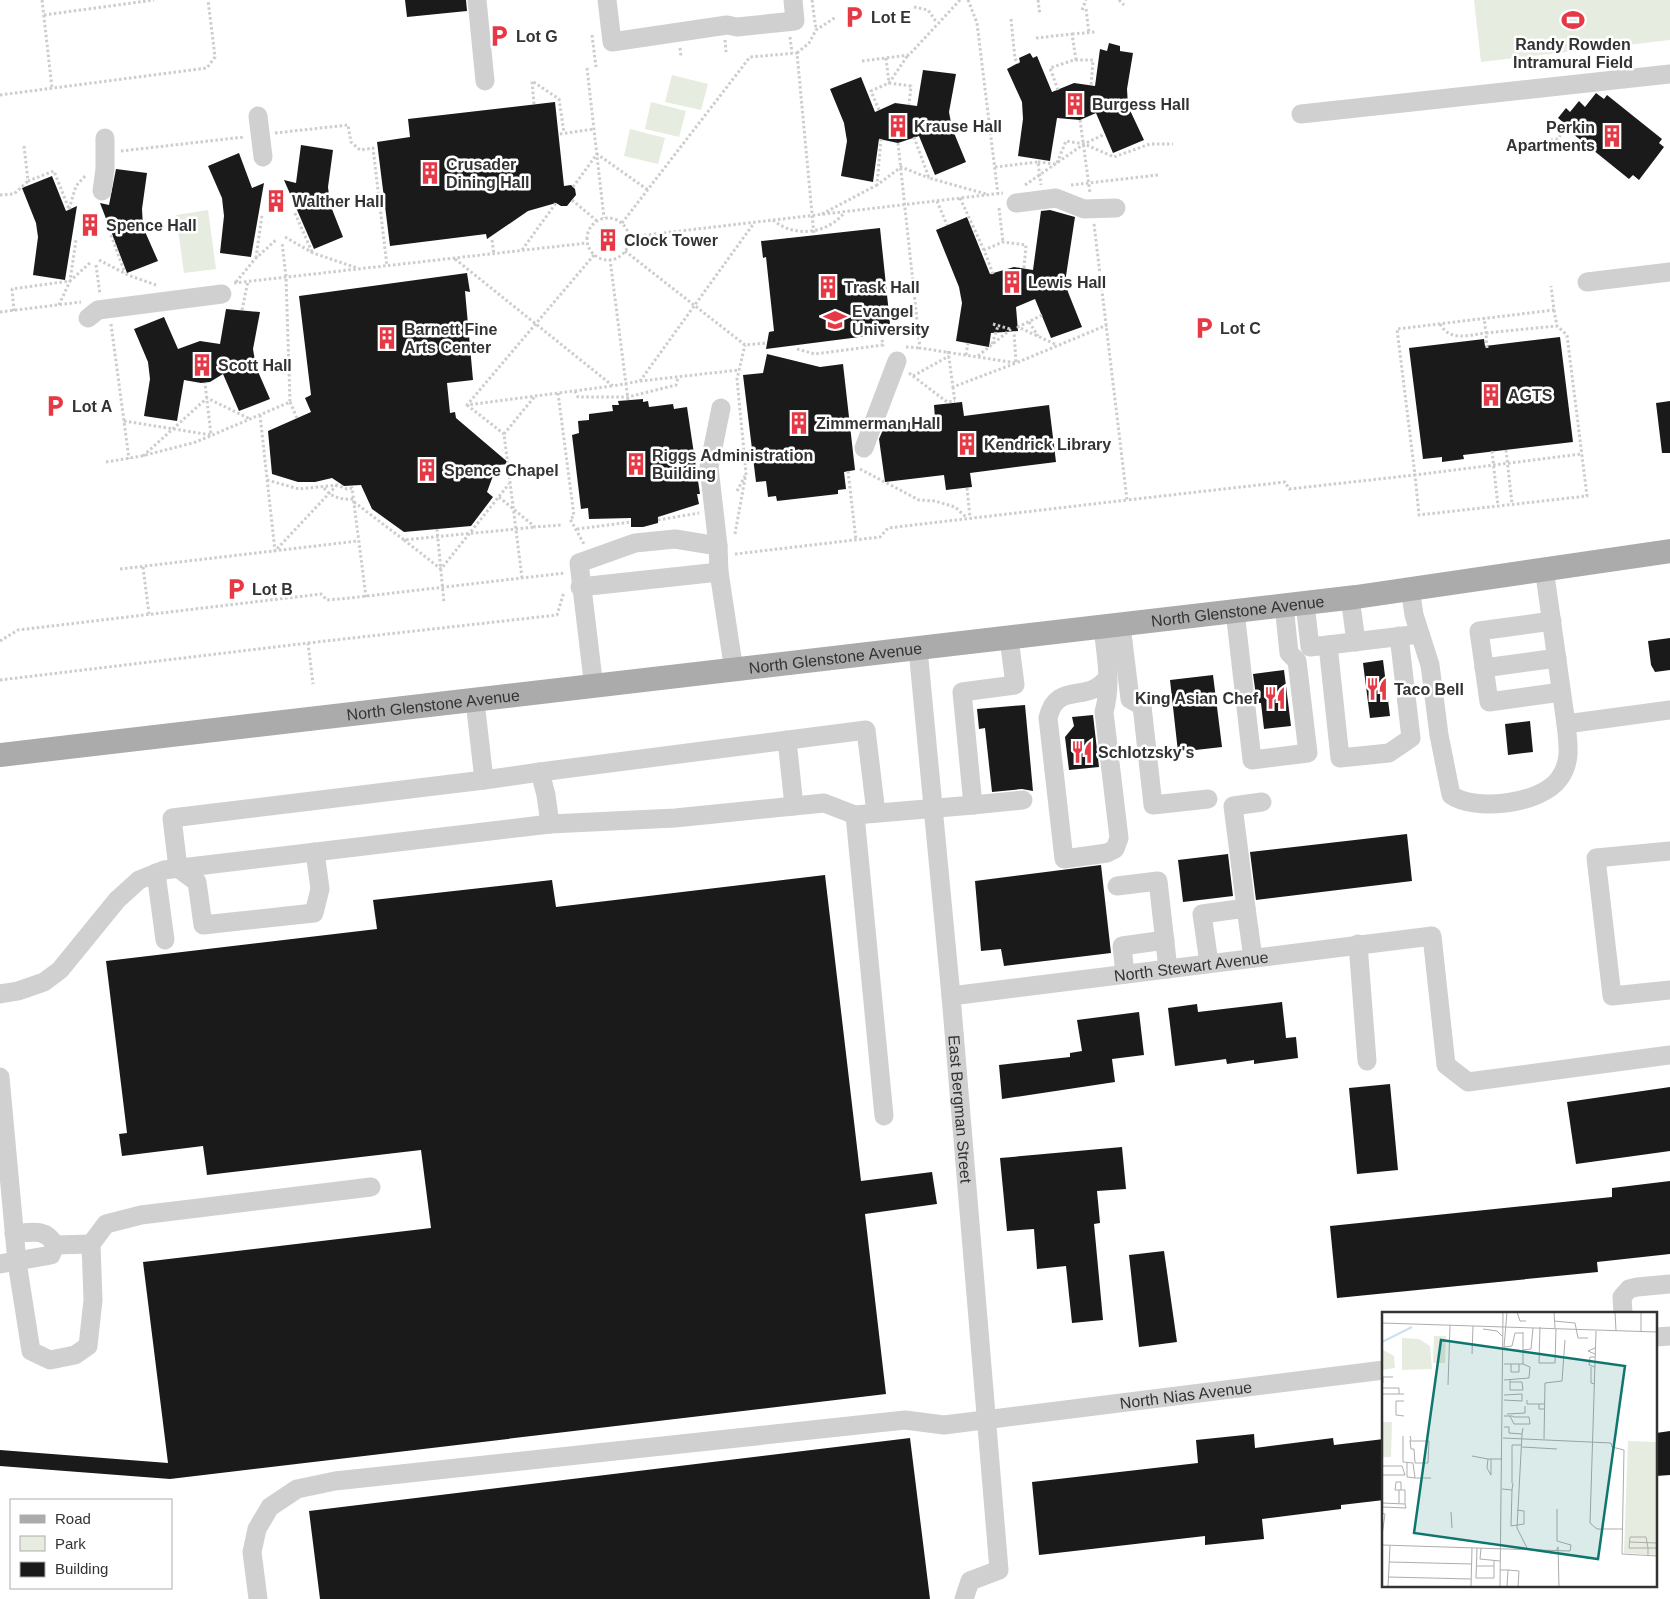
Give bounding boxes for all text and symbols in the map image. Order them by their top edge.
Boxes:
parking icon: Lot E [841,4,867,30]
sports icon: Randy Rowden Intramural Field [1560,7,1586,33]
place label: Lot E [871,9,911,26]
parking icon: Lot G [486,23,512,49]
place label: Lot G [516,28,558,45]
place label: Randy Rowden Intramural Field [1513,36,1633,71]
building icon: Burgess Hall [1062,91,1088,117]
place label: Burgess Hall [1092,96,1190,113]
building icon: Krause Hall [885,113,911,139]
place label: Krause Hall [914,118,1002,135]
place label: Perkin Apartments [1506,119,1595,154]
building icon: Perkin Apartments [1599,123,1625,149]
place label: Crusader Dining Hall [446,156,530,191]
building icon: Crusader Dining Hall [417,160,443,186]
building icon: Walther Hall [263,188,289,214]
place label: Walther Hall [292,193,384,210]
building icon: Spence Hall [77,212,103,238]
place label: Spence Hall [106,217,197,234]
building icon: Clock Tower [595,227,621,253]
place label: Clock Tower [624,232,718,249]
building icon: Lewis Hall [999,269,1025,295]
building icon: Trask Hall [815,274,841,300]
place label: Lewis Hall [1028,274,1106,291]
place label: Trask Hall [844,279,920,296]
place label: Evangel University [852,303,929,338]
school or university icon: Evangel University [822,307,848,333]
parking icon: Lot C [1191,315,1217,341]
place label: Lot C [1220,320,1261,337]
place label: Barnett Fine Arts Center [404,321,497,356]
building icon: Barnett Fine Arts Center [374,325,400,351]
building icon: Scott Hall [189,352,215,378]
place label: Scott Hall [218,357,292,374]
building icon: AGTS [1478,382,1504,408]
place label: AGTS [1508,387,1553,404]
parking icon: Lot A [42,393,68,419]
place label: Lot A [72,398,113,415]
building icon: Zimmerman Hall [786,410,812,436]
place label: Zimmerman Hall [816,415,940,432]
building icon: Kendrick Library [954,431,980,457]
place label: Kendrick Library [984,436,1111,453]
place label: Riggs Administration Building [652,447,813,482]
building icon: Riggs Administration Building [623,451,649,477]
building icon: Spence Chapel [414,457,440,483]
place label: Spence Chapel [444,462,559,479]
parking icon: Lot B [223,576,249,602]
place label: Lot B [252,581,293,598]
street label: North Glenstone Avenue [1150,592,1325,629]
street label: North Glenstone Avenue [748,639,923,676]
restaurant icon: Taco Bell [1364,676,1390,702]
place label: Taco Bell [1394,681,1464,698]
restaurant icon: King Asian Chef [1262,685,1288,711]
street label: North Glenstone Avenue [346,686,521,723]
place label: King Asian Chef [1135,690,1259,707]
restaurant icon: Schlotzsky's [1069,739,1095,765]
place label: Schlotzsky's [1098,744,1194,761]
street label: North Stewart Avenue [1113,948,1269,984]
street label: East Bergman Street [946,1034,975,1184]
inset map [1382,1312,1658,1586]
street label: North Nias Avenue [1119,1378,1253,1411]
legend [10,1499,172,1589]
text: Road [55,1510,91,1527]
text: Park [55,1535,86,1552]
text: Building [55,1560,108,1577]

